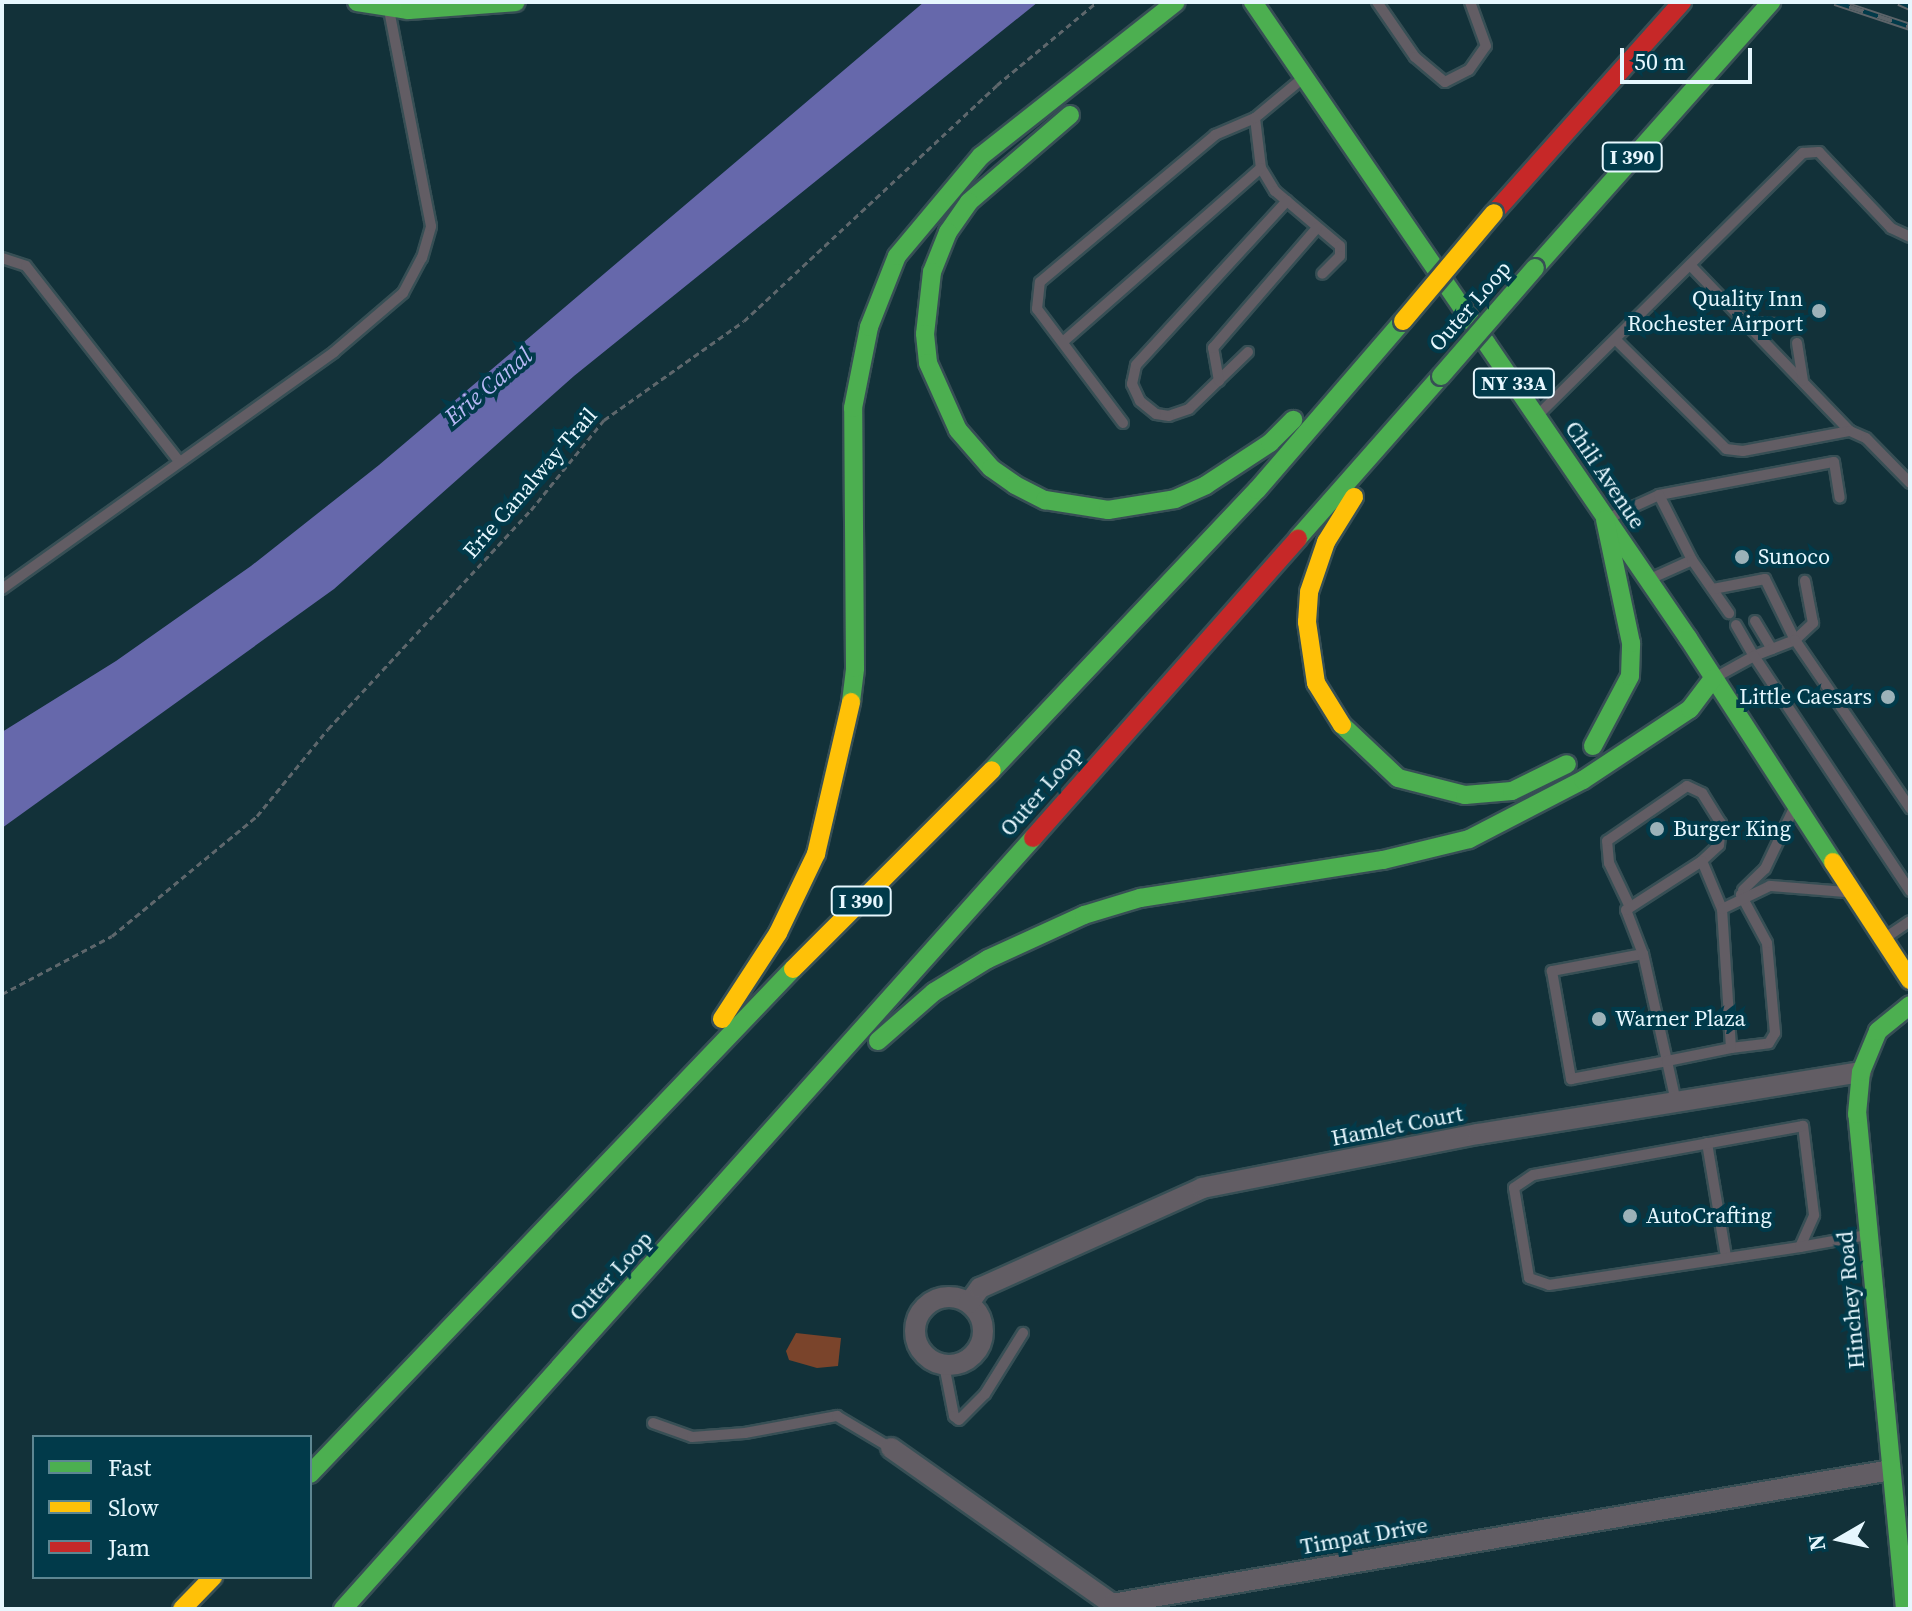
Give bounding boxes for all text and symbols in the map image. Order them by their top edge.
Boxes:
scale bar [1624,32,1756,82]
text: 50 m [1634,45,1685,78]
road number: I 390 [1600,141,1664,173]
street label: Outer Loop [1424,255,1516,357]
place label: Quality Inn Rochester Airport [1627,285,1803,336]
marker: Quality Inn Rochester Airport [1810,302,1828,320]
water label: Erie Canal [438,341,538,431]
road number: NY 33A [1472,367,1556,399]
street label: Erie Canalway Trail [457,402,603,564]
street label: Chili Avenue [1559,416,1651,534]
place label: Sunoco [1758,544,1830,570]
marker: Sunoco [1733,548,1751,566]
place label: Little Caesars [1739,684,1872,710]
marker: Little Caesars [1879,688,1897,706]
street label: Outer Loop [995,740,1087,842]
place label: Burger King [1673,816,1791,842]
marker: Burger King [1648,820,1666,838]
road number: I 390 [829,885,893,917]
place label: Warner Plaza [1615,1006,1746,1032]
marker: Warner Plaza [1590,1010,1608,1028]
street label: Hamlet Court [1329,1100,1465,1152]
place label: AutoCrafting [1646,1203,1772,1229]
marker: AutoCrafting [1621,1207,1639,1225]
street label: Outer Loop [564,1226,658,1326]
street label: Hinchey Road [1832,1230,1870,1370]
legend [32,1435,312,1579]
text: Fast [108,1451,151,1484]
text: Slow [108,1491,159,1524]
north arrow [1800,1499,1880,1579]
street label: Timpat Drive [1298,1512,1430,1560]
text: Jam [108,1531,150,1564]
text: N [1800,1532,1832,1553]

